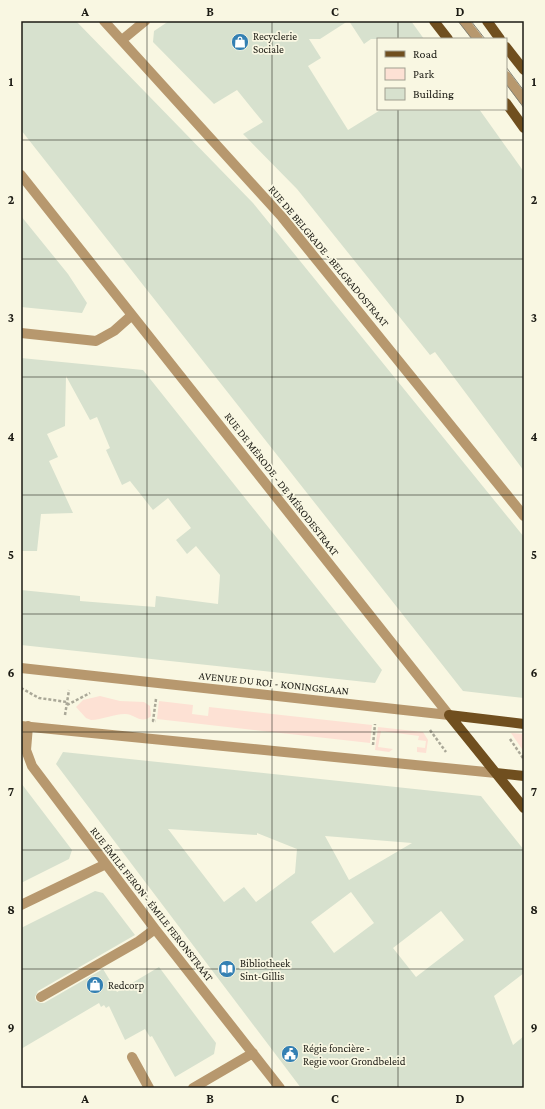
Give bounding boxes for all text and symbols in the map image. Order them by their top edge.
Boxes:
text: A [80,4,89,19]
text: B [206,4,214,19]
text: C [331,4,339,19]
text: D [456,4,465,19]
place label: Recyclerie Sociale [253,30,297,55]
shop icon: Recyclerie Sociale [230,32,250,52]
legend [377,38,507,110]
text: Road [413,47,438,61]
text: Park [413,67,435,81]
text: 1 [9,74,14,89]
text: 1 [532,74,537,89]
text: Building [413,87,454,101]
street label: RUE DE BELGRADE - BELGRADOSTRAAT [266,183,392,329]
text: 2 [8,192,15,207]
text: 2 [531,192,538,207]
text: 3 [8,310,14,325]
text: 3 [531,310,537,325]
street label: RUE DE MÉRODE - DE MÉRODESTRAAT [222,410,342,558]
text: 4 [7,429,15,444]
text: 4 [530,429,538,444]
text: 5 [8,547,14,562]
text: 5 [531,547,537,562]
text: 6 [7,665,15,680]
text: 6 [530,665,538,680]
street label: AVENUE DU ROI - KONINGSLAAN [198,669,350,697]
text: 7 [8,784,14,799]
text: 7 [531,784,537,799]
street label: RUE ÉMILE FERON - ÉMILE FERONSTRAAT [88,825,216,983]
text: 8 [7,902,15,917]
text: 8 [530,902,538,917]
place label: Bibliotheek Sint-Gillis [240,957,291,982]
library icon: Bibliotheek Sint-Gillis [217,959,237,979]
shop icon: Redcorp [85,975,105,995]
place label: Redcorp [108,979,144,992]
text: 9 [7,1020,15,1035]
text: 9 [530,1020,538,1035]
place label: Régie foncière - Regie voor Grondbeleid [303,1042,406,1068]
public building icon: Régie foncière - Regie voor Grondbeleid [280,1044,300,1064]
text: A [80,1091,89,1106]
text: B [206,1091,214,1106]
text: C [331,1091,339,1106]
text: D [456,1091,465,1106]

